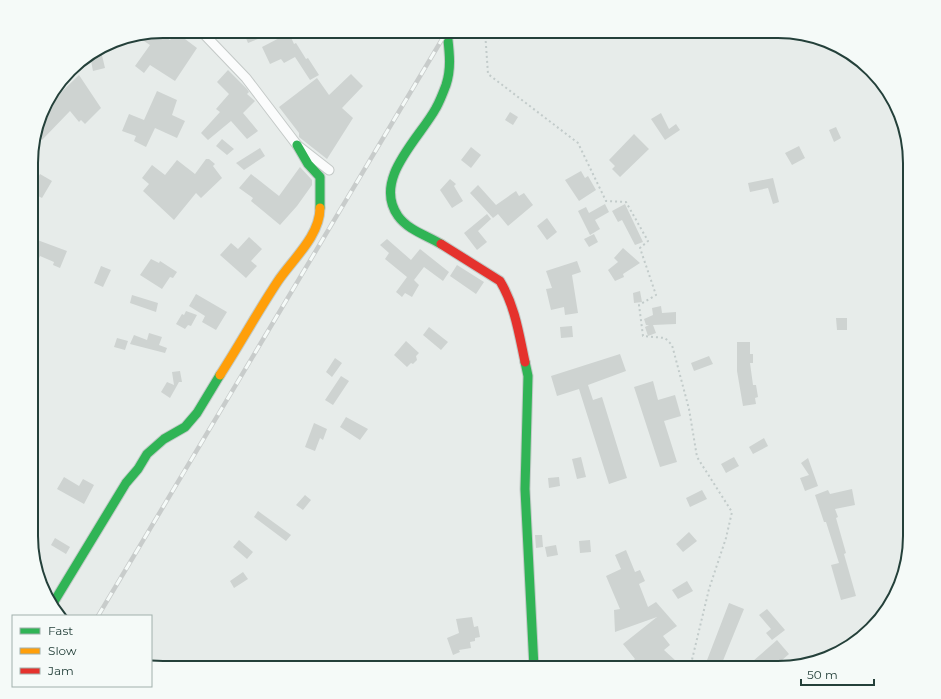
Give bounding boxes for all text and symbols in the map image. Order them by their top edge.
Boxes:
legend [12,615,152,687]
text: Fast [48,623,73,638]
text: Slow [48,643,77,658]
scale bar [801,661,874,687]
text: Jam [47,663,74,678]
text: 50 m [807,667,838,682]

